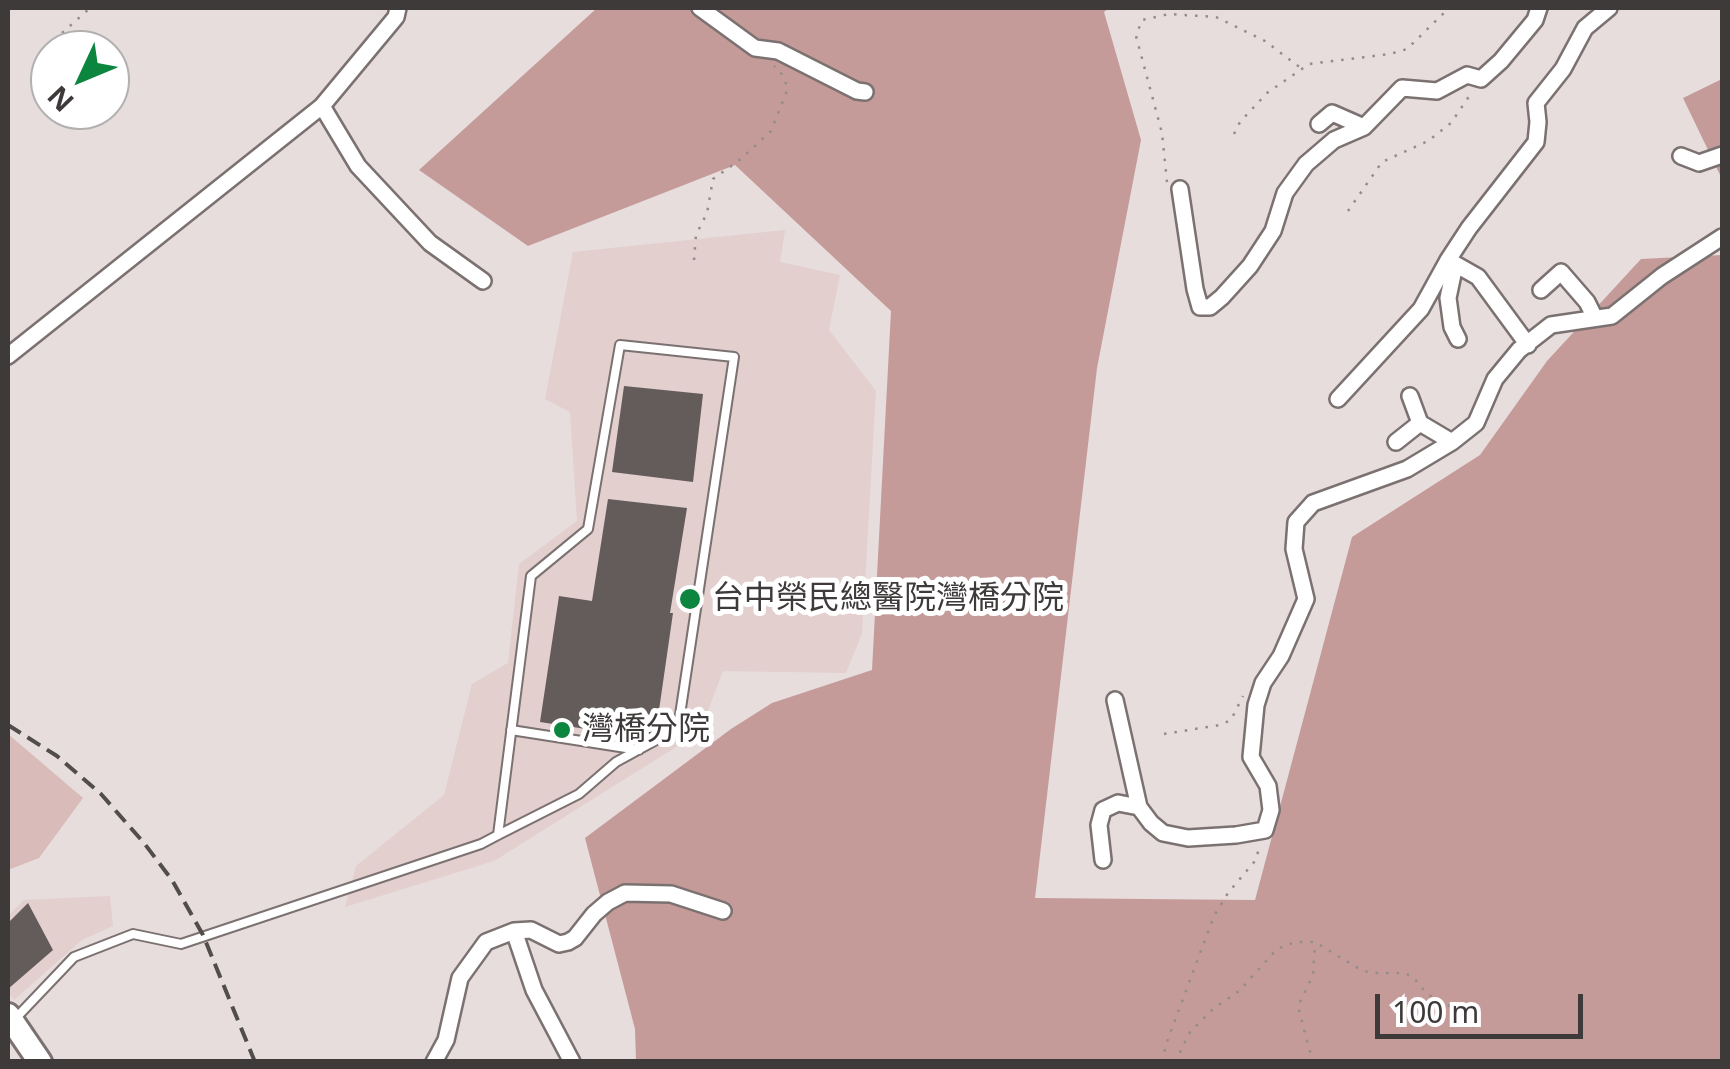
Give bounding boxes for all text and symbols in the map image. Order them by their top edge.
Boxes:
north arrow [30,30,130,130]
text: N [38,78,81,121]
place label: 台中榮民總醫院灣橋分院 [712,580,1064,618]
marker: 台中榮民總醫院灣橋分院 [677,586,703,612]
place label: 灣橋分院 [582,711,710,749]
marker: 灣橋分院 [551,719,573,741]
scale bar [1380,974,1588,1036]
text: 100 m [1392,991,1479,1032]

